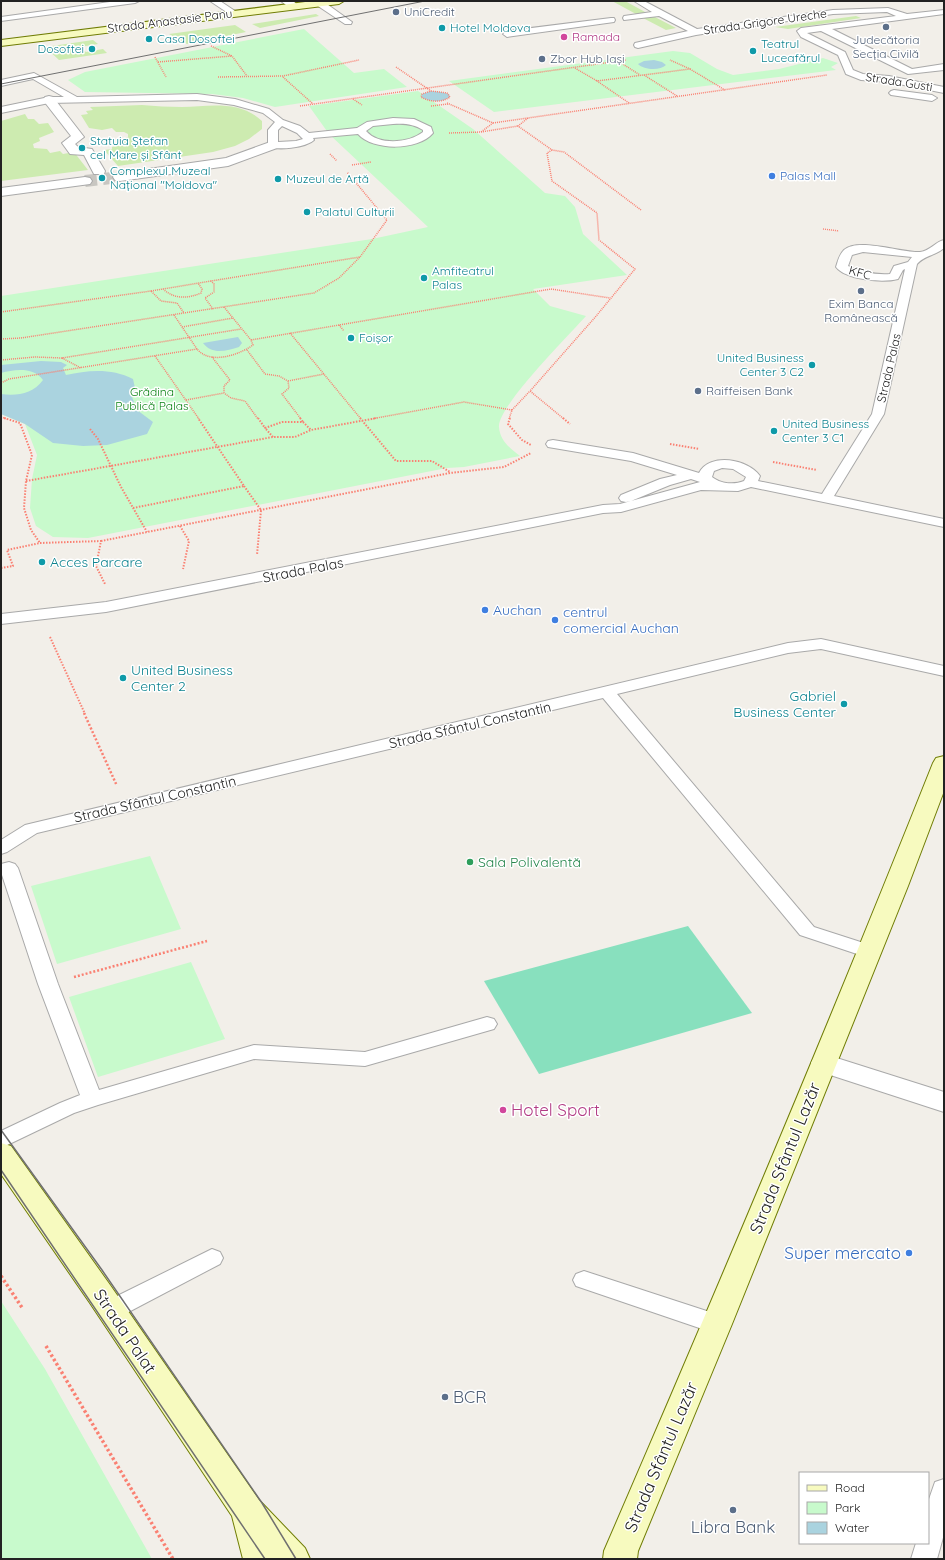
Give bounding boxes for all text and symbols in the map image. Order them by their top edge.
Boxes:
place label: UniCredit [404,4,455,19]
street label: Strada Anastasie Panu [107,5,233,36]
street label: Strada Grigore Ureche [702,5,828,38]
marker: UniCredit [391,7,401,17]
place label: Hotel Moldova [450,20,531,35]
marker: Judecătoria Secția Civilă [881,22,891,32]
marker: Hotel Moldova [437,23,447,33]
place label: Ramada [572,29,620,44]
place label: Casa Dosoftei [157,31,235,46]
marker: Ramada [559,32,569,42]
place label: Judecătoria Secția Civilă [853,32,919,61]
marker: Casa Dosoftei [144,34,154,44]
place label: Teatrul Luceafărul [761,36,820,65]
place label: Dosoftei [37,41,84,56]
marker: Dosoftei [87,44,97,54]
marker: Teatrul Luceafărul [748,46,758,56]
place label: Zbor Hub Iași [550,51,625,66]
marker: Zbor Hub Iași [537,54,547,64]
street label: Strada Gusti [864,69,934,94]
place label: Statuia Ștefan cel Mare și Sfânt [90,133,181,162]
marker: Statuia Ștefan cel Mare și Sfânt [77,143,87,153]
place label: Complexul Muzeal Național "Moldova" [110,163,218,192]
place label: Palas Mall [780,168,836,183]
place label: Muzeul de Artă [286,171,369,186]
marker: Palas Mall [767,171,777,181]
marker: Complexul Muzeal Național "Moldova" [97,173,107,183]
marker: Muzeul de Artă [273,174,283,184]
place label: Palatul Culturii [315,204,394,219]
marker: Palatul Culturii [302,207,312,217]
street label: KFC [847,262,873,283]
place label: Amfiteatrul Palas [432,263,494,292]
marker: Amfiteatrul Palas [419,273,429,283]
marker: Exim Banca Românească [856,286,866,296]
place label: Exim Banca Românească [824,296,898,325]
place label: Foișor [359,330,393,345]
street label: Strada Palas [873,332,904,404]
marker: Foișor [346,333,356,343]
place label: United Business Center 3 C2 [717,350,804,379]
marker: United Business Center 3 C2 [807,360,817,370]
place label: Raiffeisen Bank [706,383,793,398]
park label: Grădina Publică Palas [115,384,189,413]
marker: Raiffeisen Bank [693,386,703,396]
place label: United Business Center 3 C1 [782,416,870,445]
marker: United Business Center 3 C1 [769,426,779,436]
place label: Acces Parcare [50,553,143,571]
street label: Strada Palas [261,553,345,587]
marker: Acces Parcare [37,557,47,567]
place label: Auchan [493,601,542,619]
place label: centrul comercial Auchan [563,603,679,637]
marker: Auchan [480,605,490,615]
marker: centrul comercial Auchan [550,615,560,625]
place label: United Business Center 2 [131,661,233,695]
marker: United Business Center 2 [118,673,128,683]
place label: Gabriel Business Center [733,687,837,721]
street label: Strada Sfântul Constantin [387,698,553,752]
marker: Gabriel Business Center [839,699,849,709]
street label: Strada Sfântul Constantin [72,772,238,826]
place label: Sala Polivalentă [478,853,581,871]
marker: Sala Polivalentă [465,857,475,867]
street label: Strada Sfântul Lazăr [745,1079,825,1237]
place label: Hotel Sport [511,1099,600,1120]
marker: Hotel Sport [498,1105,508,1115]
place label: Super mercato [784,1242,901,1263]
marker: Super mercato [904,1248,914,1258]
street label: Strada Palat [89,1284,162,1377]
street label: Strada Sfântul Lazăr [619,1378,702,1535]
place label: BCR [453,1386,487,1407]
marker: BCR [440,1392,450,1402]
legend [799,1472,929,1544]
text: Road [835,1480,865,1495]
text: Park [835,1500,860,1515]
marker: Libra Bank [728,1505,738,1515]
place label: Libra Bank [691,1516,775,1537]
text: Water [835,1520,870,1535]

